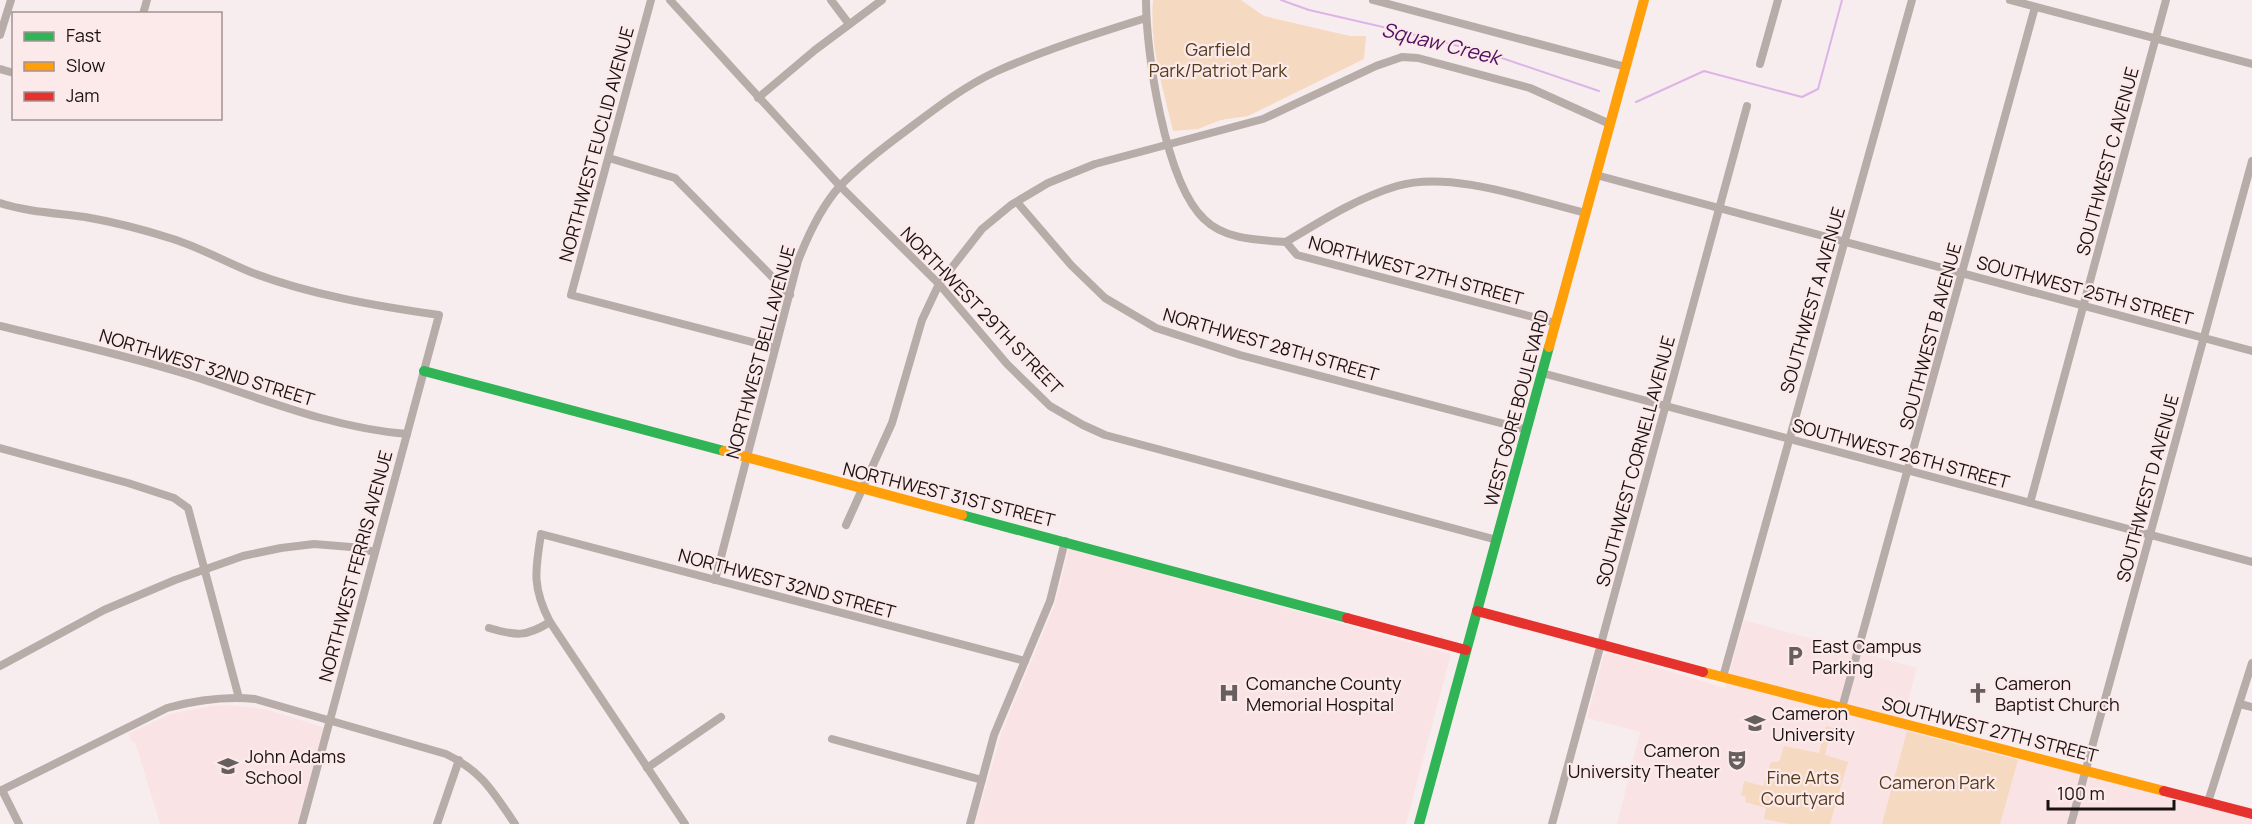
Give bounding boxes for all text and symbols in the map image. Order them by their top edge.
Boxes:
legend [12,12,222,120]
water label: Squaw Creek [1379,15,1506,71]
text: Fast [66,23,101,47]
street label: NORTHWEST EUCLID AVENUE [553,24,639,264]
park label: Garfield Park/Patriot Park [1149,37,1288,82]
text: Slow [66,53,106,77]
street label: SOUTHWEST C AVENUE [2070,64,2144,258]
text: Jam [66,83,100,107]
street label: SOUTHWEST A AVENUE [1774,204,1850,396]
street label: NORTHWEST 29TH STREET [896,221,1069,399]
street label: NORTHWEST 27TH STREET [1306,230,1526,310]
street label: SOUTHWEST B AVENUE [1894,240,1966,432]
street label: NORTHWEST BELL AVENUE [720,243,800,461]
street label: SOUTHWEST 25TH STREET [1974,250,2196,331]
street label: NORTHWEST 28TH STREET [1160,302,1382,386]
street label: WEST GORE BOULEVARD [1478,307,1554,509]
street label: NORTHWEST 32ND STREET [96,323,318,411]
street label: SOUTHWEST CORNELL AVENUE [1590,333,1680,589]
street label: SOUTHWEST D AVENUE [2110,391,2184,585]
street label: SOUTHWEST 26TH STREET [1790,412,2012,494]
street label: NORTHWEST FERRIS AVENUE [313,448,397,684]
street label: NORTHWEST 31ST STREET [841,456,1058,532]
street label: NORTHWEST 32ND STREET [676,542,899,624]
place label: East Campus Parking [1812,634,1921,679]
parking icon: East Campus Parking [1783,644,1807,668]
place label: Comanche County Memorial Hospital [1246,671,1402,716]
place label: Cameron Baptist Church [1995,671,2120,716]
hospital icon: Comanche County Memorial Hospital [1217,681,1241,705]
church icon: Cameron Baptist Church [1966,681,1990,705]
street label: SOUTHWEST 27TH STREET [1880,691,2101,768]
place label: Cameron University [1772,701,1856,746]
school or university icon: Cameron University [1743,711,1767,735]
place label: Cameron University Theater [1568,738,1721,783]
place label: John Adams School [245,744,346,789]
theatre icon: Cameron University Theater [1725,748,1749,772]
school or university icon: John Adams School [216,754,240,778]
park label: Fine Arts Courtyard [1761,765,1845,810]
park label: Cameron Park [1879,770,1996,794]
scale bar [2048,773,2174,811]
text: 100 m [2057,781,2105,805]

